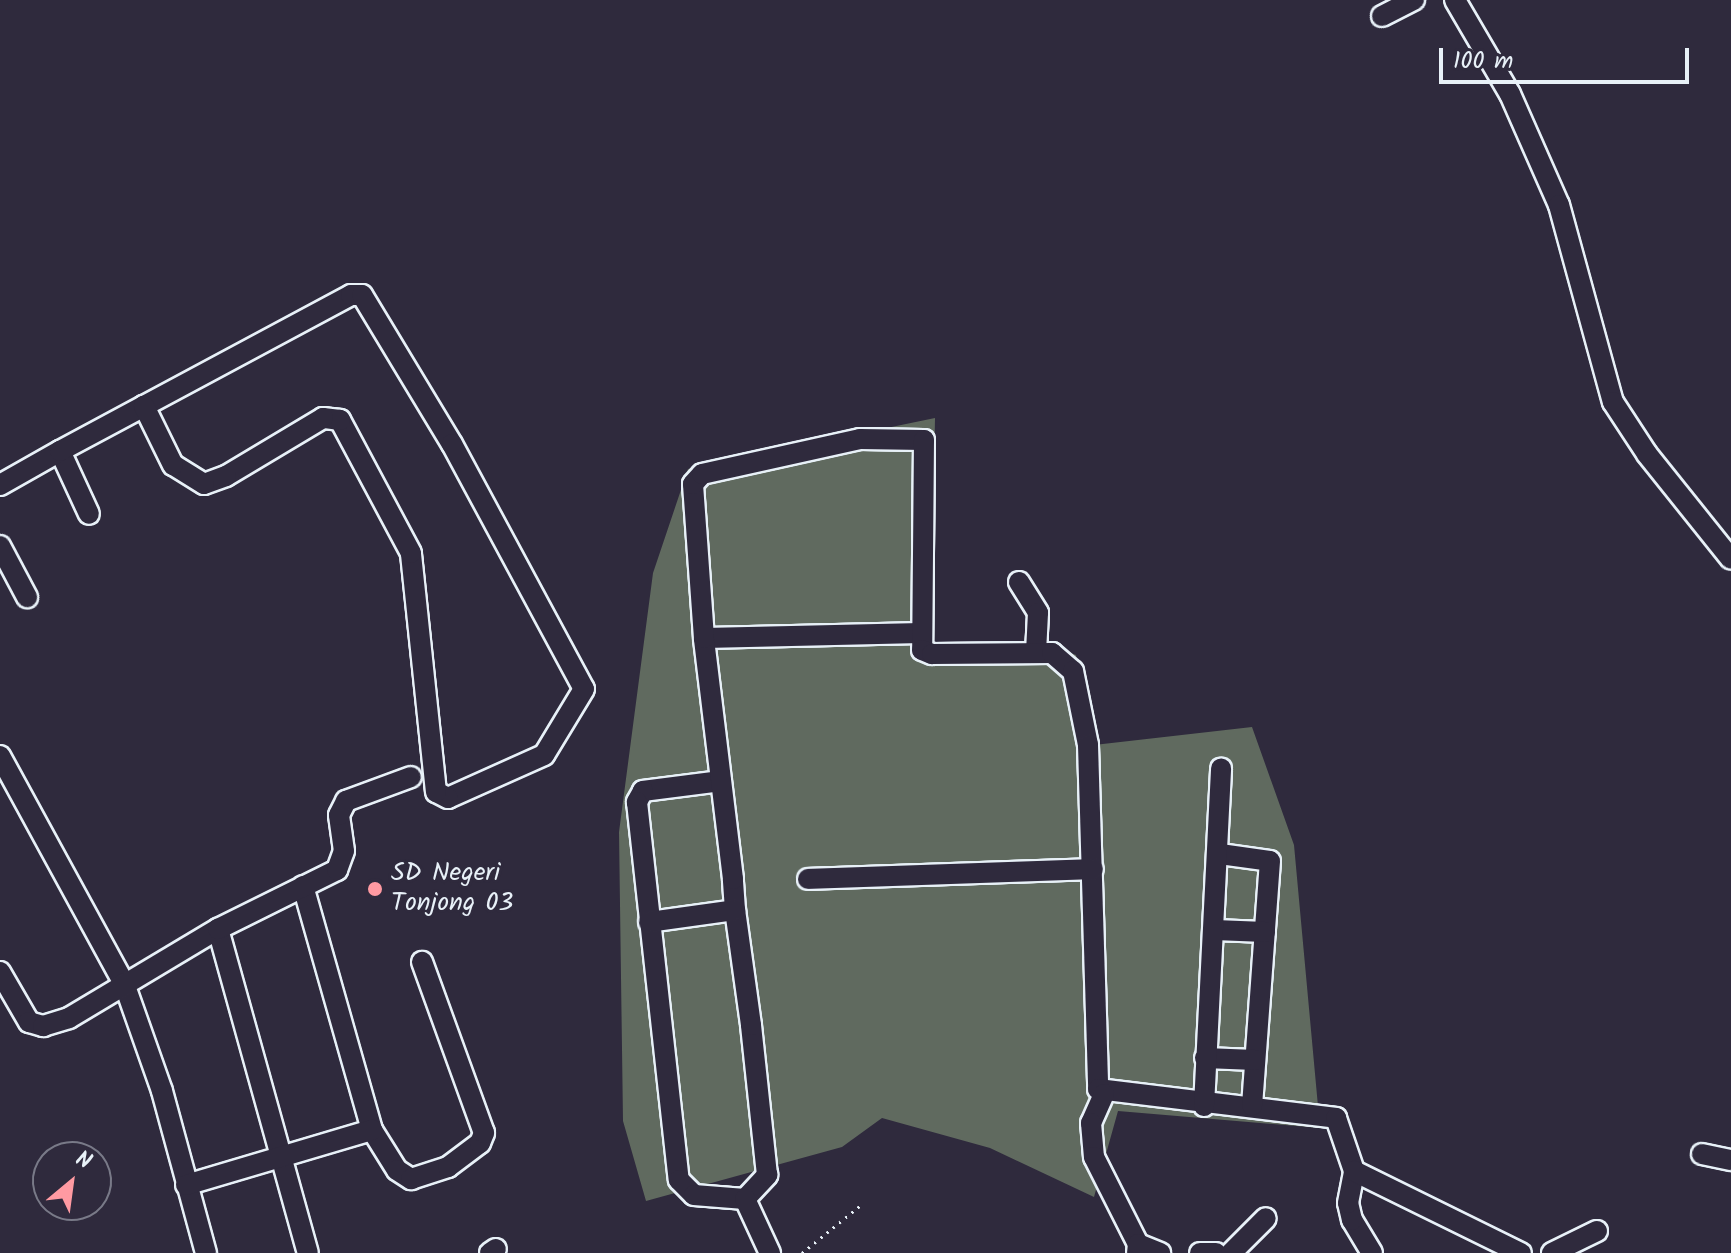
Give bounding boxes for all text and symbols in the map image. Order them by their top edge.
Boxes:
scale bar [1443,32,1693,82]
text: 100 m [1453,42,1513,81]
place label: SD Negeri Tonjong 03 [391,858,513,920]
marker: SD Negeri Tonjong 03 [366,880,384,898]
north arrow [32,1141,112,1221]
text: N [68,1143,97,1180]

